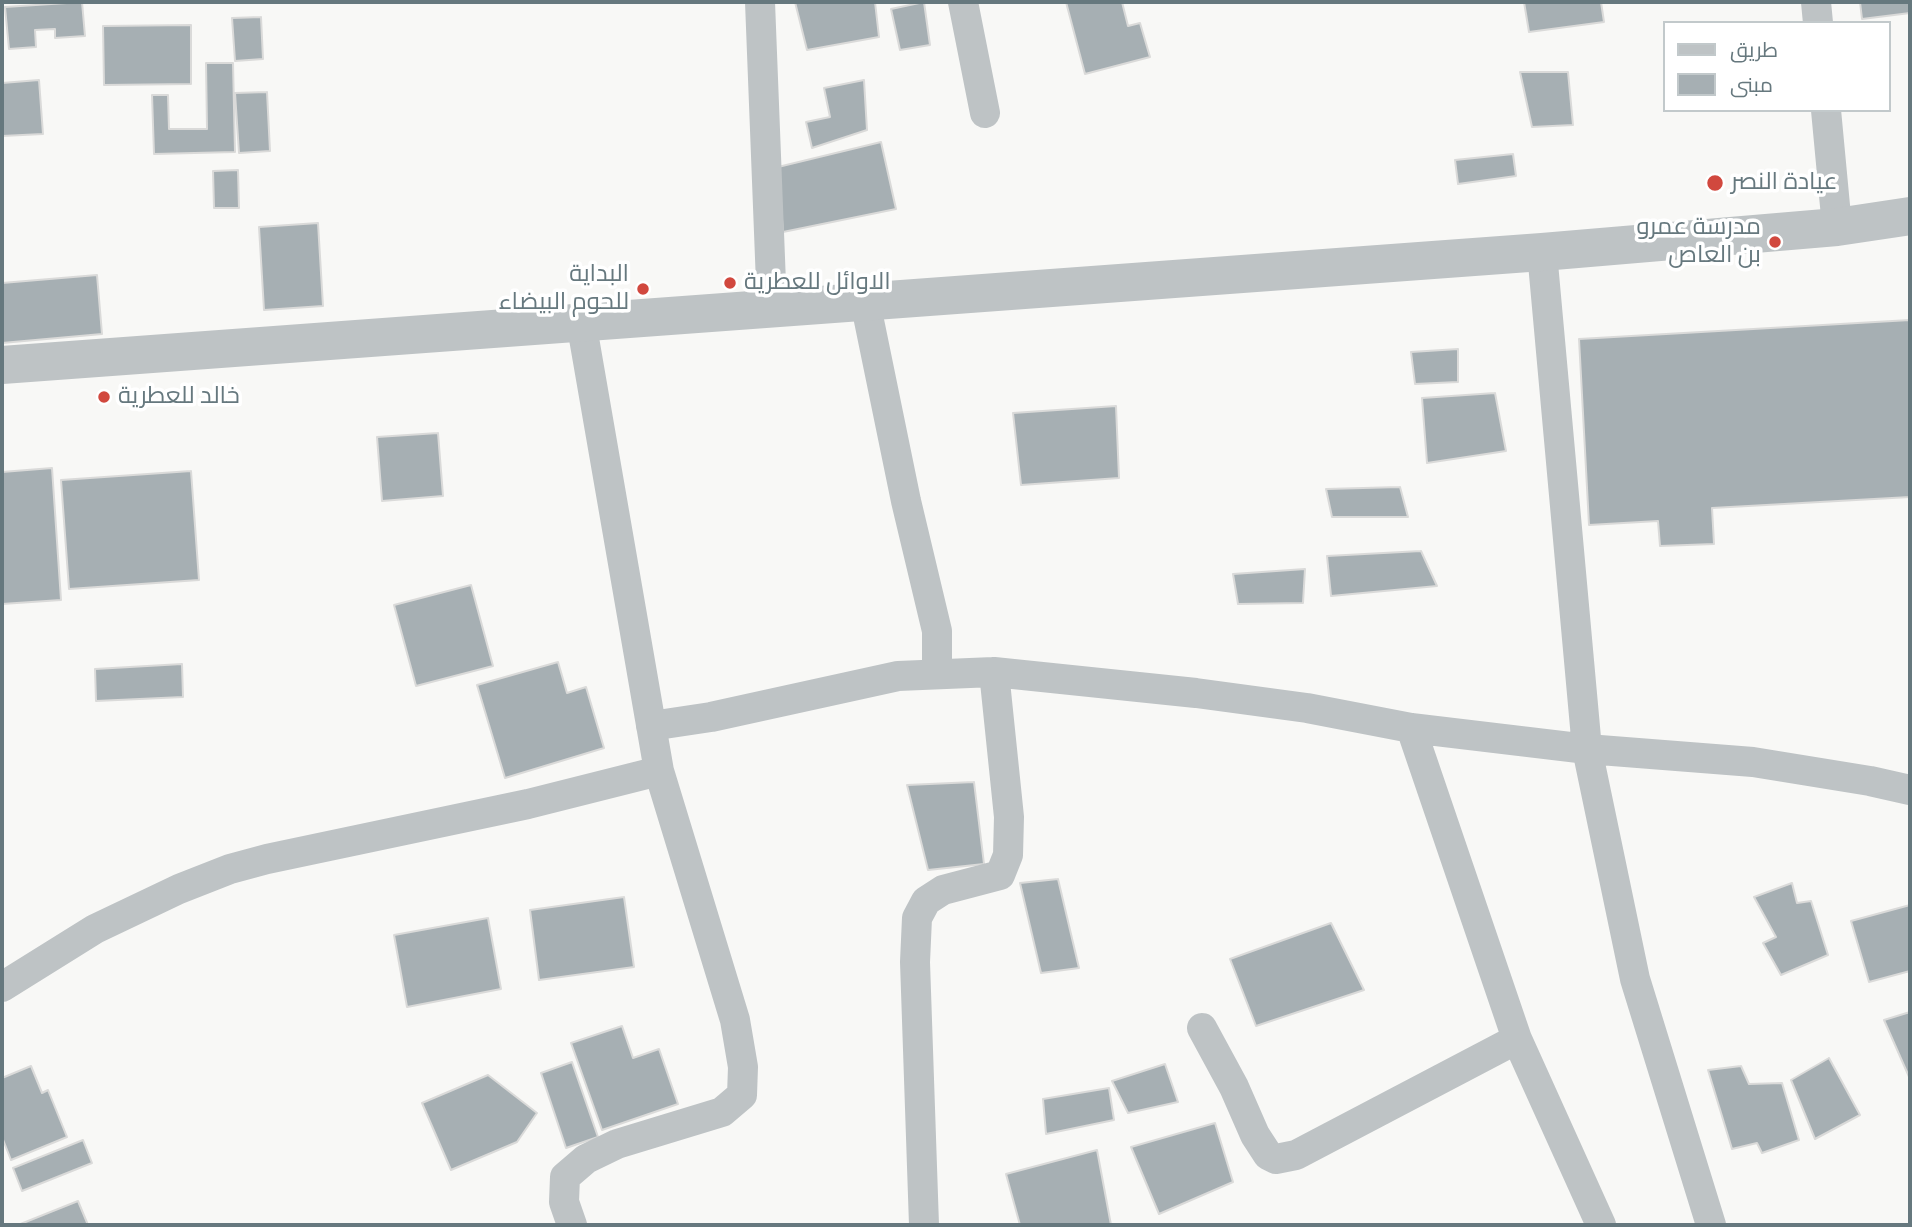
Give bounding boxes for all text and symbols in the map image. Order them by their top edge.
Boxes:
legend [1664,21,1891,112]
text: طريق [1730,35,1778,64]
text: مبنى [1730,70,1773,99]
place label: عيادة النصر [1731,169,1837,197]
marker: عيادة النصر [1705,173,1725,193]
place label: مدرسة عمرو بن العاص [1637,214,1761,270]
marker: مدرسة عمرو بن العاص [1767,234,1783,250]
place label: البداية للحوم البيضاء [498,261,629,317]
place label: الاوائل للعطرية [744,269,891,297]
marker: الاوائل للعطرية [722,275,738,291]
marker: البداية للحوم البيضاء [635,281,651,297]
place label: خالد للعطرية [118,383,240,411]
marker: خالد للعطرية [96,389,112,405]

